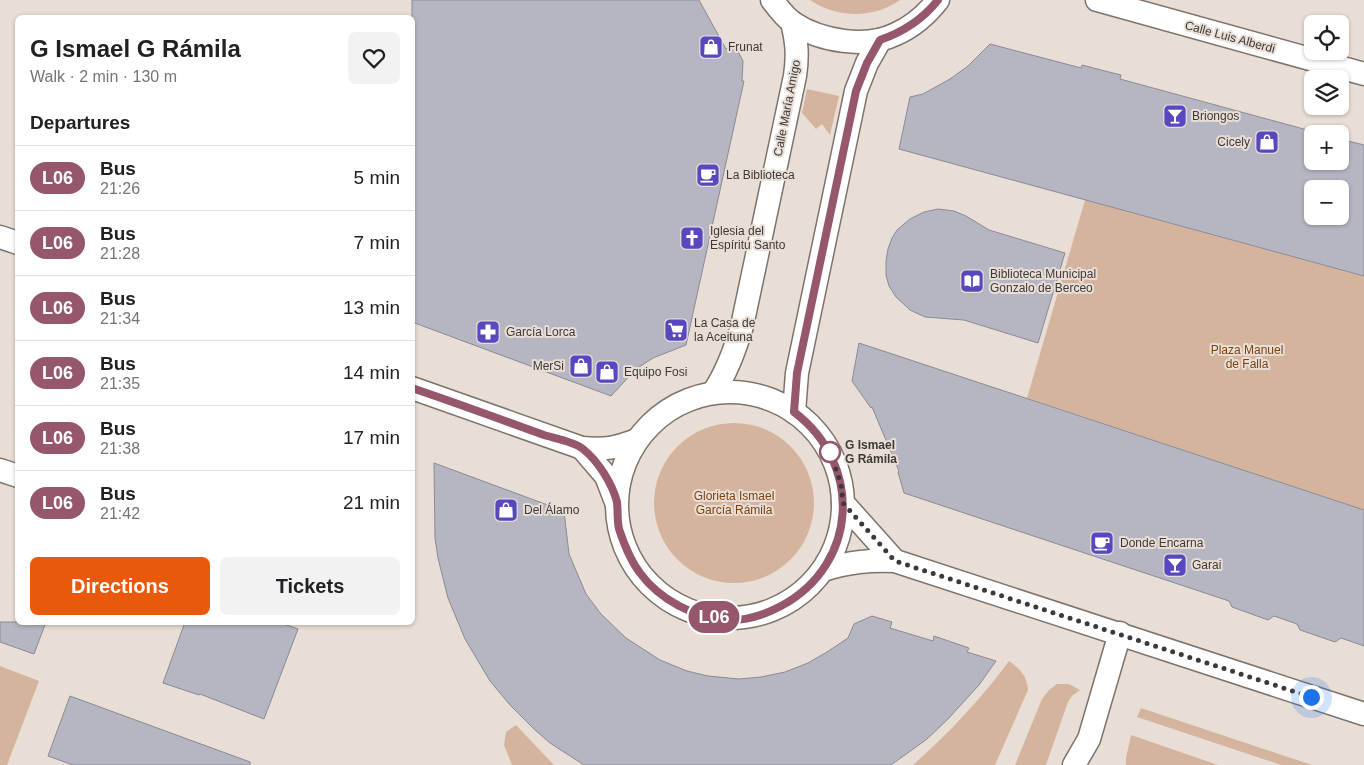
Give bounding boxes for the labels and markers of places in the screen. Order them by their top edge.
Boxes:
shop icon: Frunat [698,34,724,60]
place label: Frunat [728,40,763,54]
bar icon: Briongos [1162,103,1188,129]
place label: Briongos [1192,109,1239,123]
shop icon: Cicely [1254,129,1280,155]
place label: Cicely [1217,135,1250,149]
cafe icon: La Biblioteca [695,162,721,188]
place label: La Biblioteca [726,168,795,182]
place label: Iglesia del Espíritu Santo [710,224,786,252]
church icon: Iglesia del Espíritu Santo [679,225,705,251]
place label: Biblioteca Municipal Gonzalo de Berceo [990,267,1096,295]
library icon: Biblioteca Municipal Gonzalo de Berceo [959,268,985,294]
place label: La Casa de la Aceituna [694,316,756,344]
supermarket icon: La Casa de la Aceituna [663,317,689,343]
pharmacy icon: García Lorca [475,319,501,345]
place label: García Lorca [506,325,576,339]
shop icon: MerSi [568,353,594,379]
place label: MerSi [533,359,564,373]
shop icon: Equipo Fosi [594,359,620,385]
place label: Equipo Fosi [624,365,687,379]
place label: G Ismael G Rámila [845,438,897,466]
marker: G Ismael G Rámila [819,441,841,463]
shop icon: Del Álamo [493,497,519,523]
place label: Del Álamo [524,502,580,517]
cafe icon: Donde Encarna [1089,530,1115,556]
place label: Donde Encarna [1120,536,1204,550]
bar icon: Garai [1162,552,1188,578]
place label: Garai [1192,558,1221,572]

